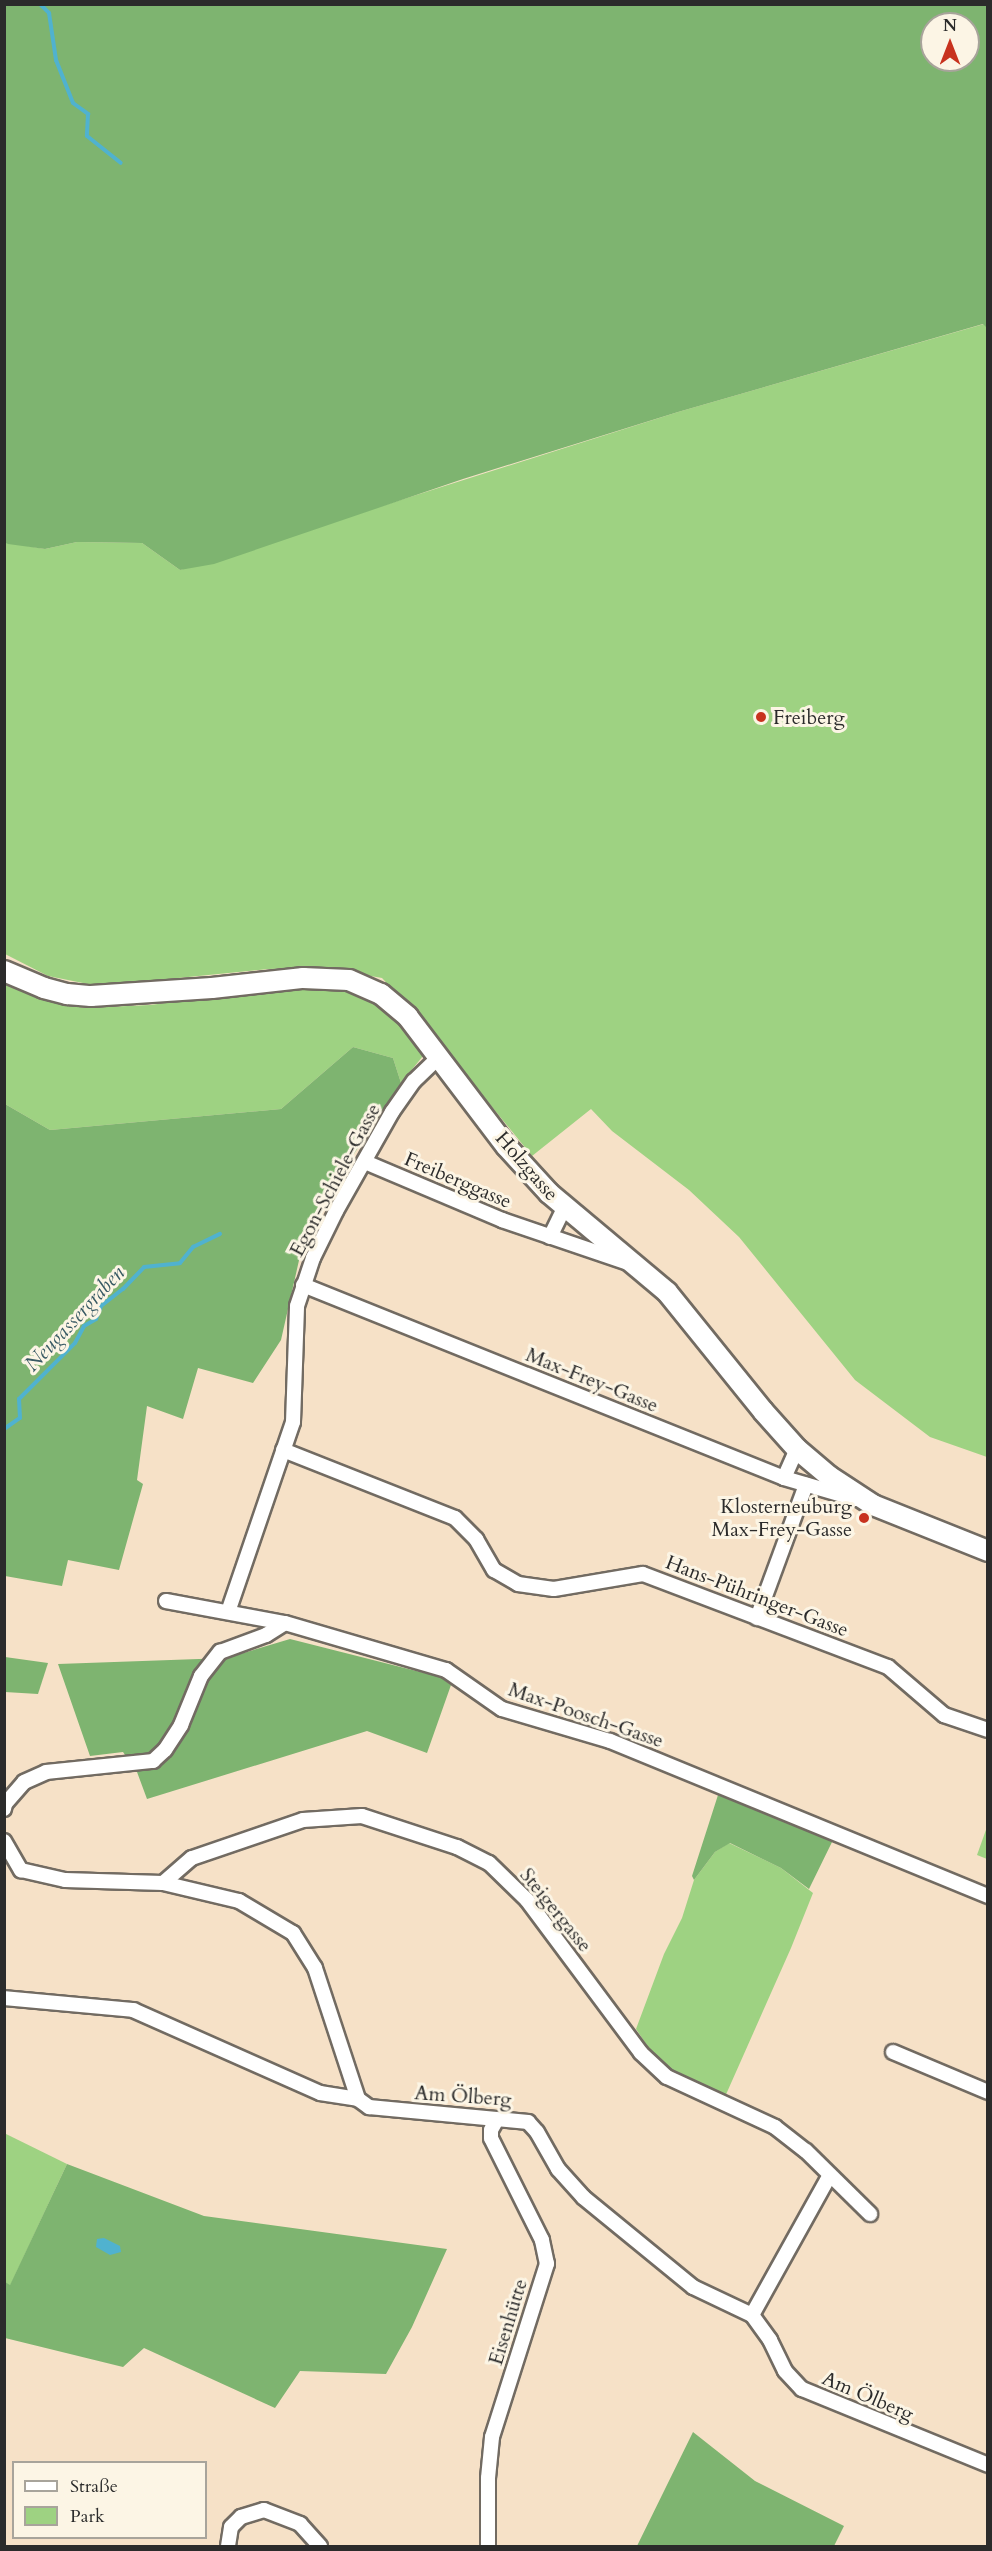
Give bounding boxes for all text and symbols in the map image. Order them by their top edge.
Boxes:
north arrow [920,12,980,72]
text: N [943,15,957,37]
place label: Freiberg [773,705,845,729]
marker: Freiberg [754,710,768,724]
street label: Egon-Schiele-Gasse [285,1100,385,1260]
street label: Holzgasse [490,1126,564,1206]
street label: Freiberggasse [401,1147,515,1213]
water label: Neugassergraben [20,1261,130,1377]
street label: Max-Frey-Gasse [522,1343,662,1417]
place label: Klosterneuburg Max-Frey-Gasse [711,1494,852,1541]
marker: Klosterneuburg Max-Frey-Gasse [857,1511,871,1525]
street label: Hans-Pühringer-Gasse [662,1550,852,1642]
street label: Max-Poosch-Gasse [505,1677,667,1753]
street label: Steigergasse [515,1863,597,1957]
street label: Am Ölberg [414,2081,512,2111]
street label: Eisenhütte [484,2276,532,2368]
street label: Am Ölberg [819,2366,917,2426]
legend [12,2461,207,2539]
text: Straße [70,2474,118,2499]
text: Park [70,2504,105,2529]

